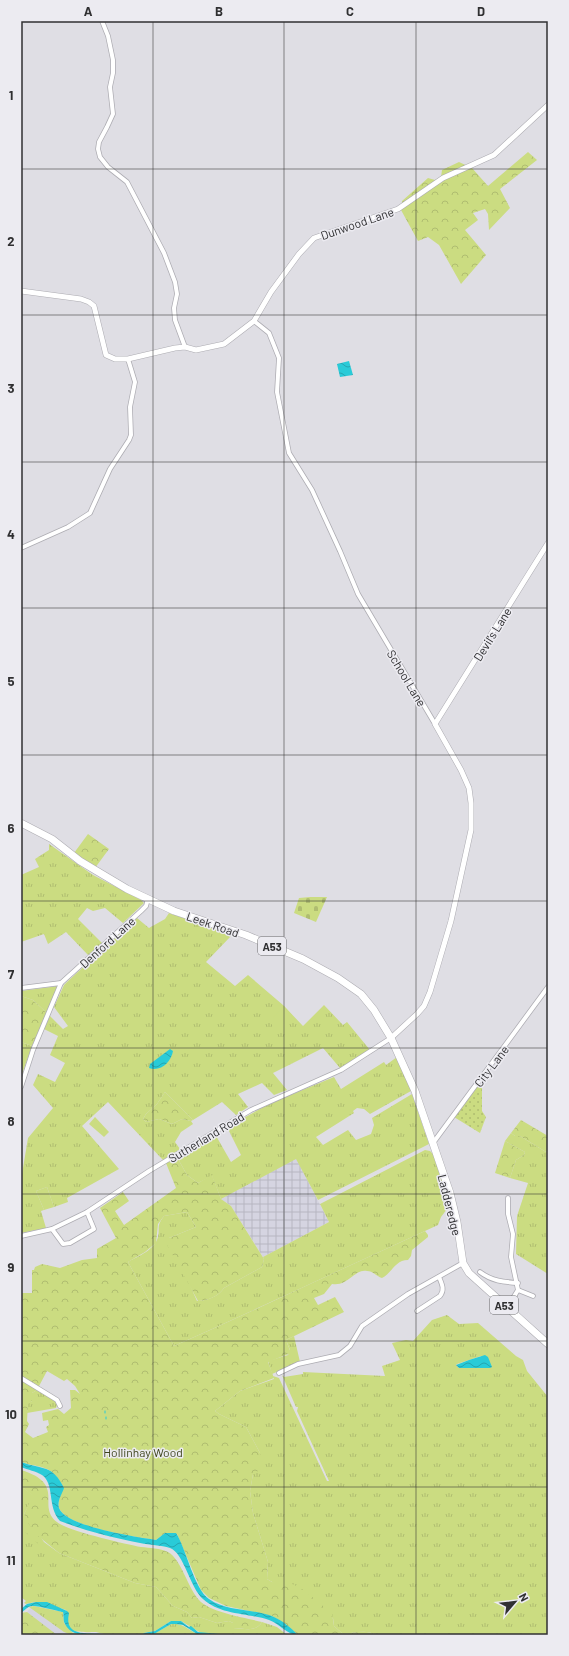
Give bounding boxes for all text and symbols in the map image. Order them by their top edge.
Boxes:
text: A [84,3,93,19]
text: B [215,3,223,19]
text: C [346,3,354,19]
text: D [477,3,485,19]
text: 1 [9,87,13,103]
street label: Dunwood Lane [319,204,395,242]
text: 2 [7,233,15,249]
text: 3 [7,380,15,396]
text: 4 [7,526,15,542]
street label: Devil's Lane [470,605,514,663]
street label: School Lane [385,647,429,709]
text: 5 [7,673,15,689]
text: 6 [8,820,15,836]
street label: Leek Road [185,908,241,940]
street label: Denford Lane [76,914,138,970]
road number: A53 [258,937,286,955]
text: 7 [8,966,15,982]
street label: City Lane [471,1042,511,1090]
street label: Sutherland Road [166,1109,246,1165]
text: 8 [7,1113,15,1129]
street label: Ladderedge [436,1173,464,1237]
text: 9 [8,1259,15,1275]
road number: A53 [490,1296,518,1314]
text: 10 [5,1406,17,1422]
park label: Hollinhay Wood [103,1445,183,1459]
text: 11 [6,1552,16,1568]
north arrow [495,1582,535,1622]
text: N [517,1591,532,1603]

